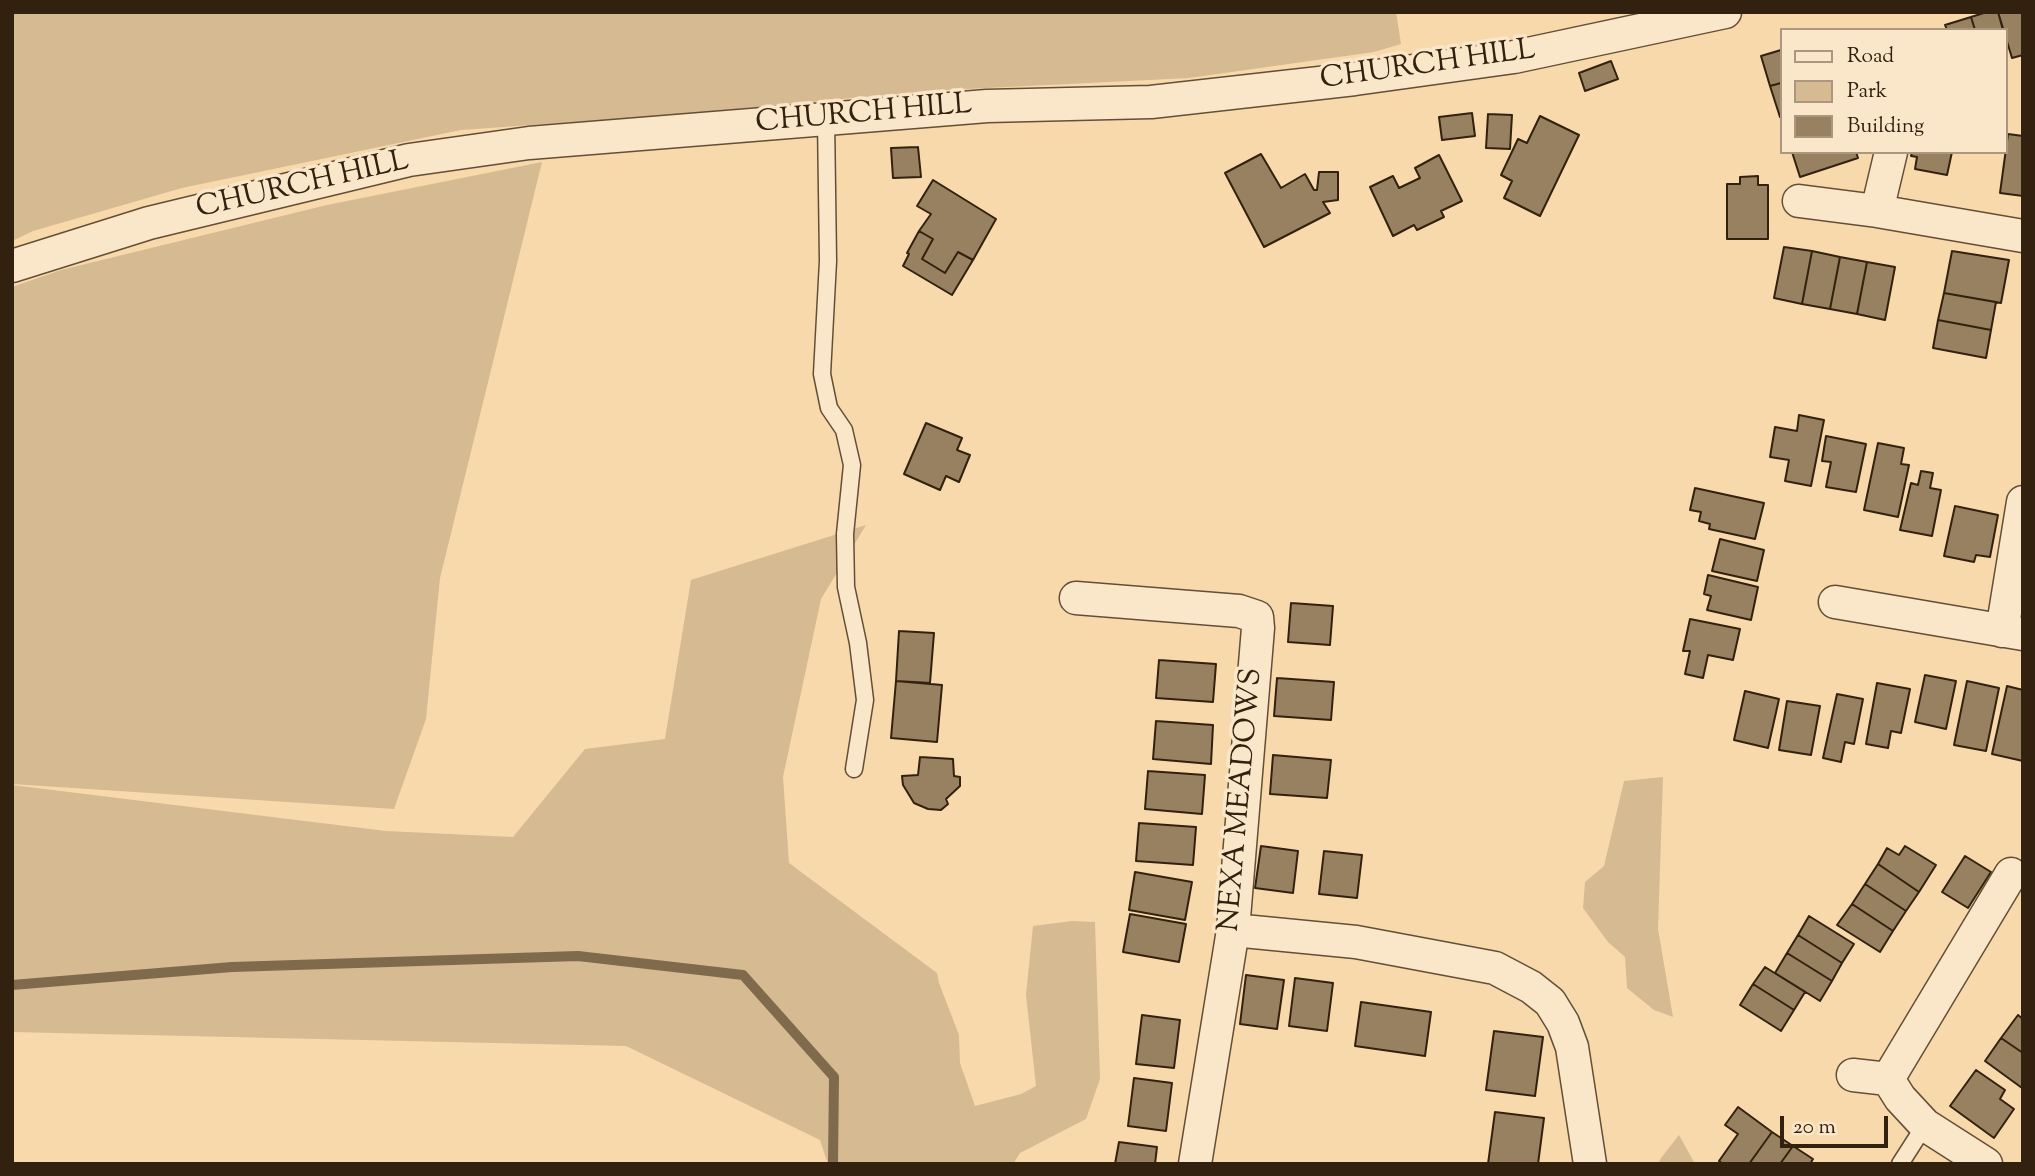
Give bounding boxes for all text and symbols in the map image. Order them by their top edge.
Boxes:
legend [1780,28,2007,154]
street label: CHURCH HILL [1318,34,1538,100]
text: Road [1847,42,1894,72]
text: Park [1847,77,1887,107]
street label: CHURCH HILL [754,89,974,143]
text: Building [1847,112,1924,142]
street label: CHURCH HILL [193,145,413,229]
street label: NEXA MEADOWS [1214,667,1272,933]
scale bar [1783,1102,1892,1146]
text: 20 m [1793,1113,1836,1143]

